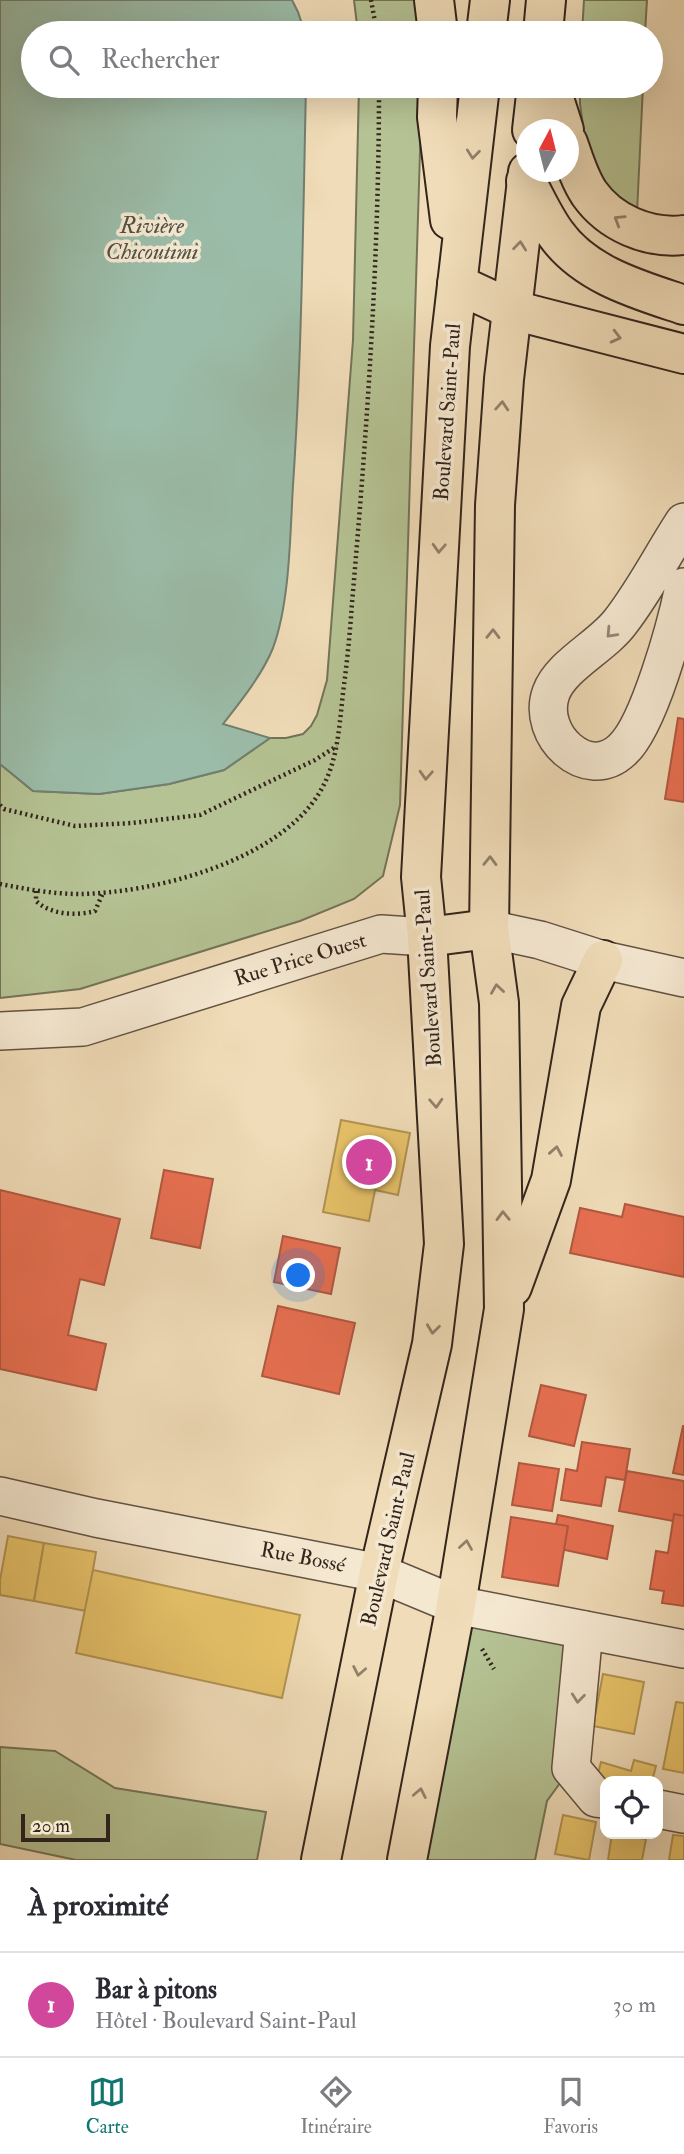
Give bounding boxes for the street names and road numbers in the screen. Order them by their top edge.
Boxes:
street label: Boulevard Saint-Paul [428,322,467,502]
street label: Boulevard Saint-Paul [409,888,448,1068]
street label: Rue Price Ouest [231,927,370,992]
street label: Boulevard Saint-Paul [355,1449,422,1629]
street label: Rue Bossé [258,1536,348,1579]

